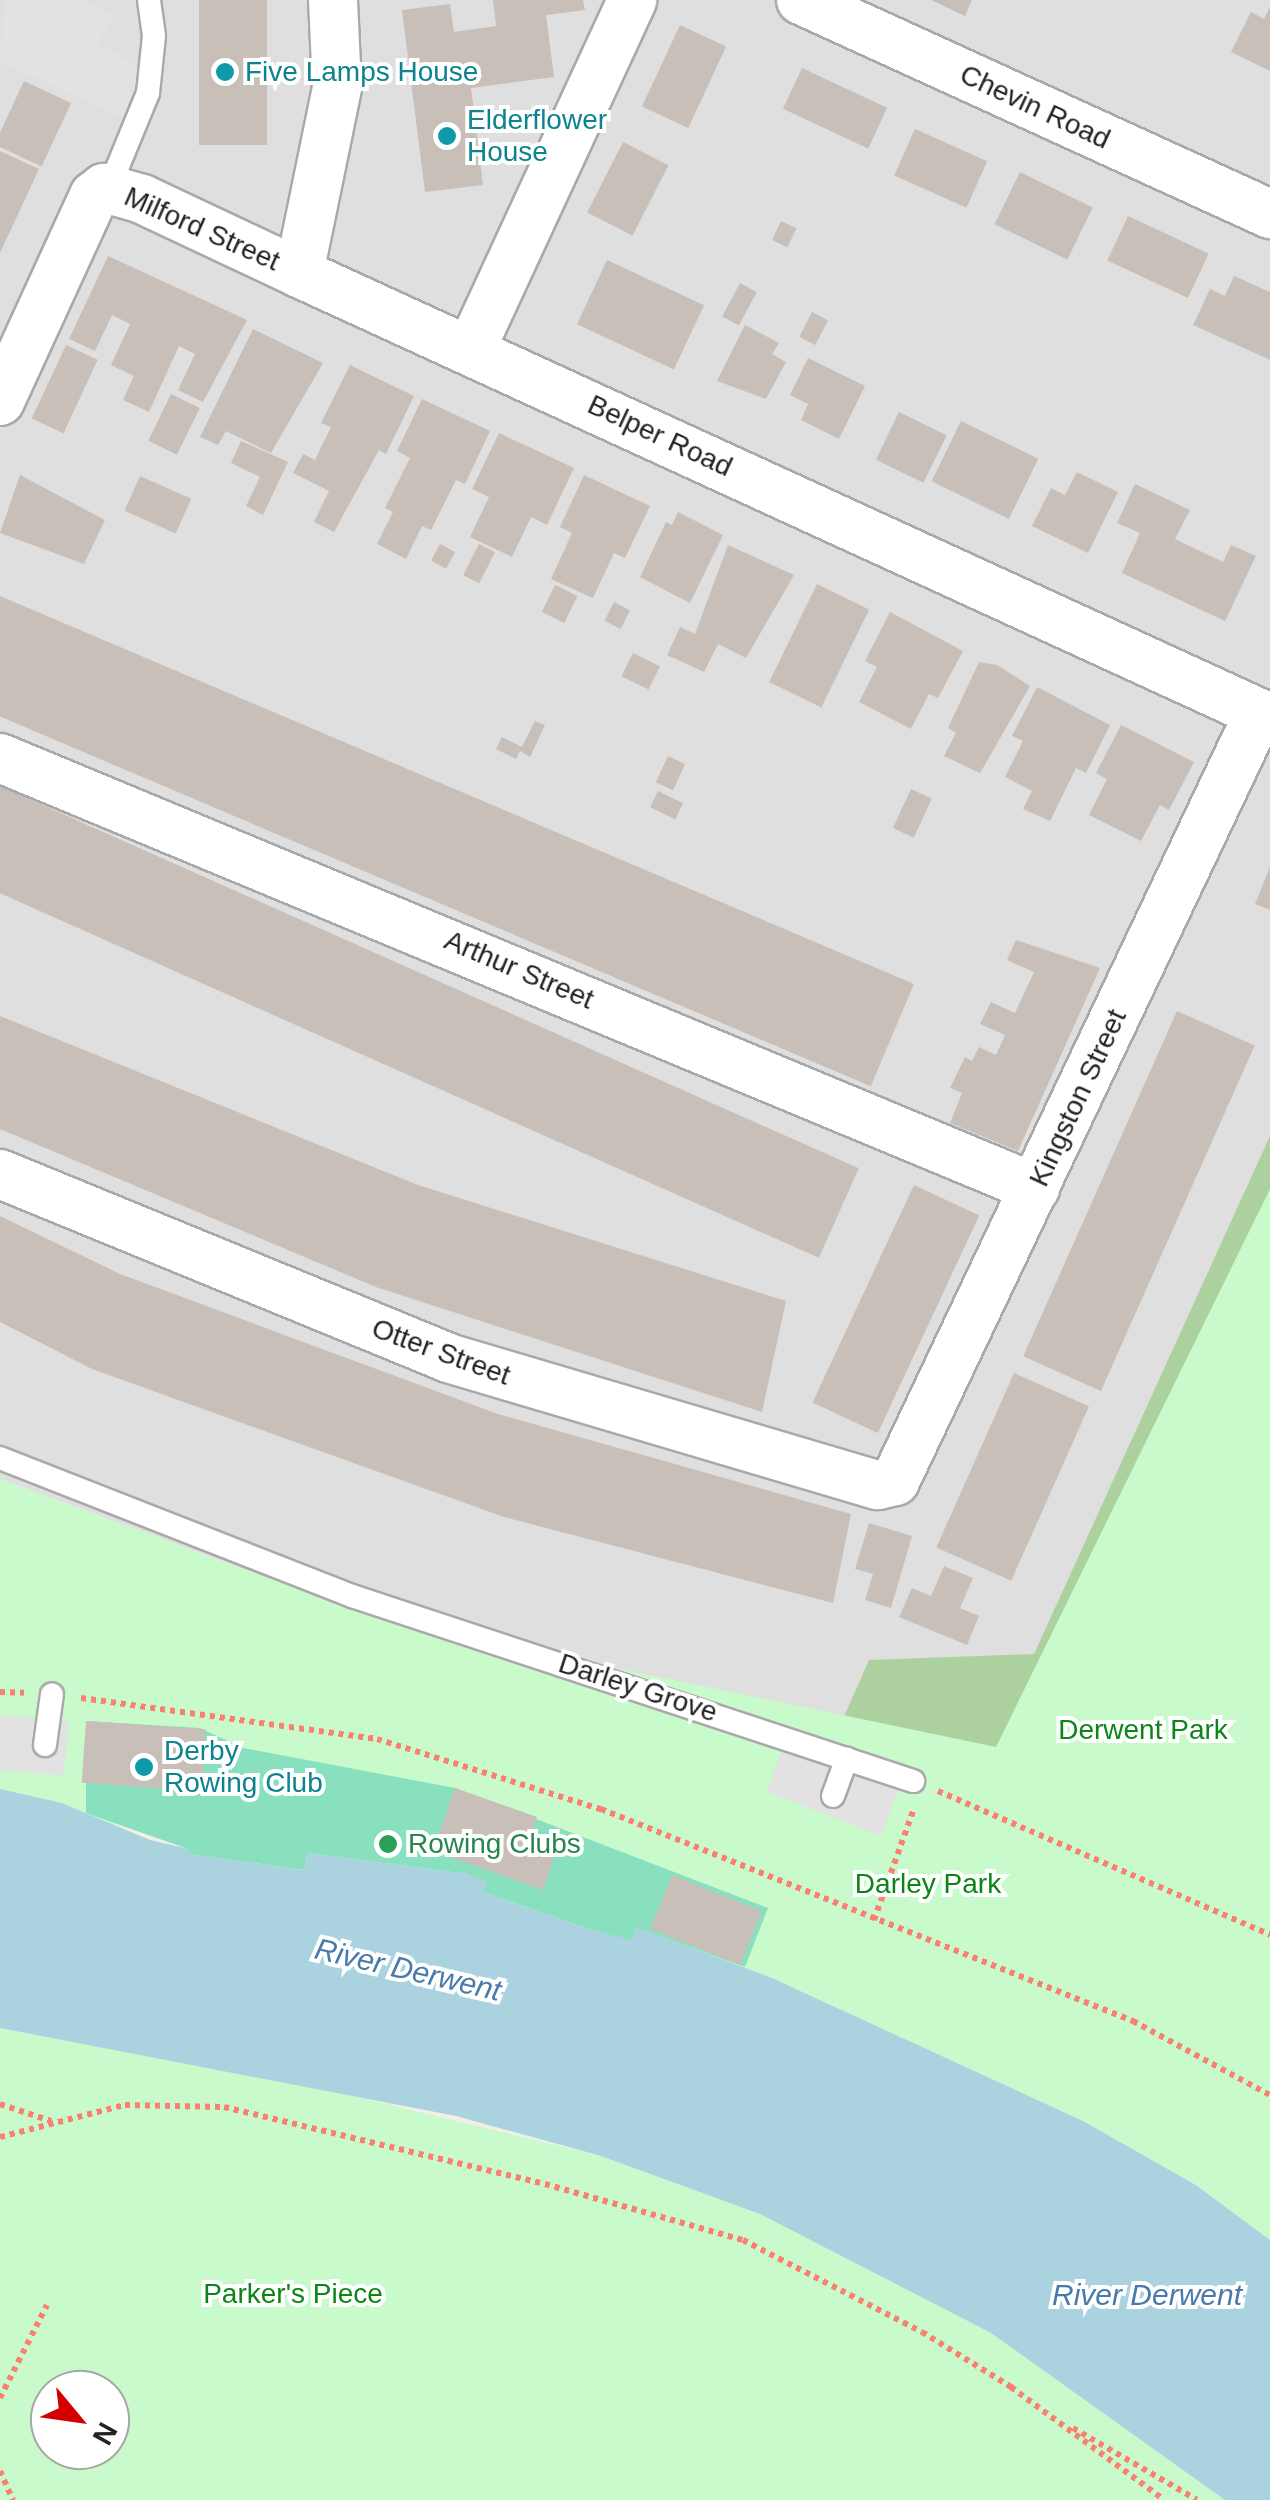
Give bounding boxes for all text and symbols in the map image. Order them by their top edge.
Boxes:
place label: Five Lamps House [245,55,478,89]
street label: Chevin Road [955,58,1115,156]
marker: Five Lamps House [214,61,236,83]
place label: Elderflower House [467,103,607,169]
marker: Elderflower House [436,125,458,147]
street label: Milford Street [119,180,285,278]
street label: Belper Road [582,388,738,484]
street label: Arthur Street [439,924,599,1016]
street label: Kingston Street [1022,1004,1134,1192]
street label: Otter Street [367,1311,515,1393]
street label: Darley Grove [554,1647,722,1729]
park label: Derwent Park [1058,1713,1228,1747]
place label: Derby Rowing Club [164,1734,323,1800]
marker: Derby Rowing Club [133,1756,155,1778]
place label: Rowing Clubs [408,1827,581,1861]
marker: Rowing Clubs [377,1833,399,1855]
park label: Darley Park [855,1867,1001,1901]
water label: River Derwent [311,1931,505,2009]
park label: Parker's Piece [203,2277,383,2311]
water label: River Derwent [1052,2277,1242,2313]
north arrow [30,2370,130,2470]
text: N [86,2417,123,2450]

